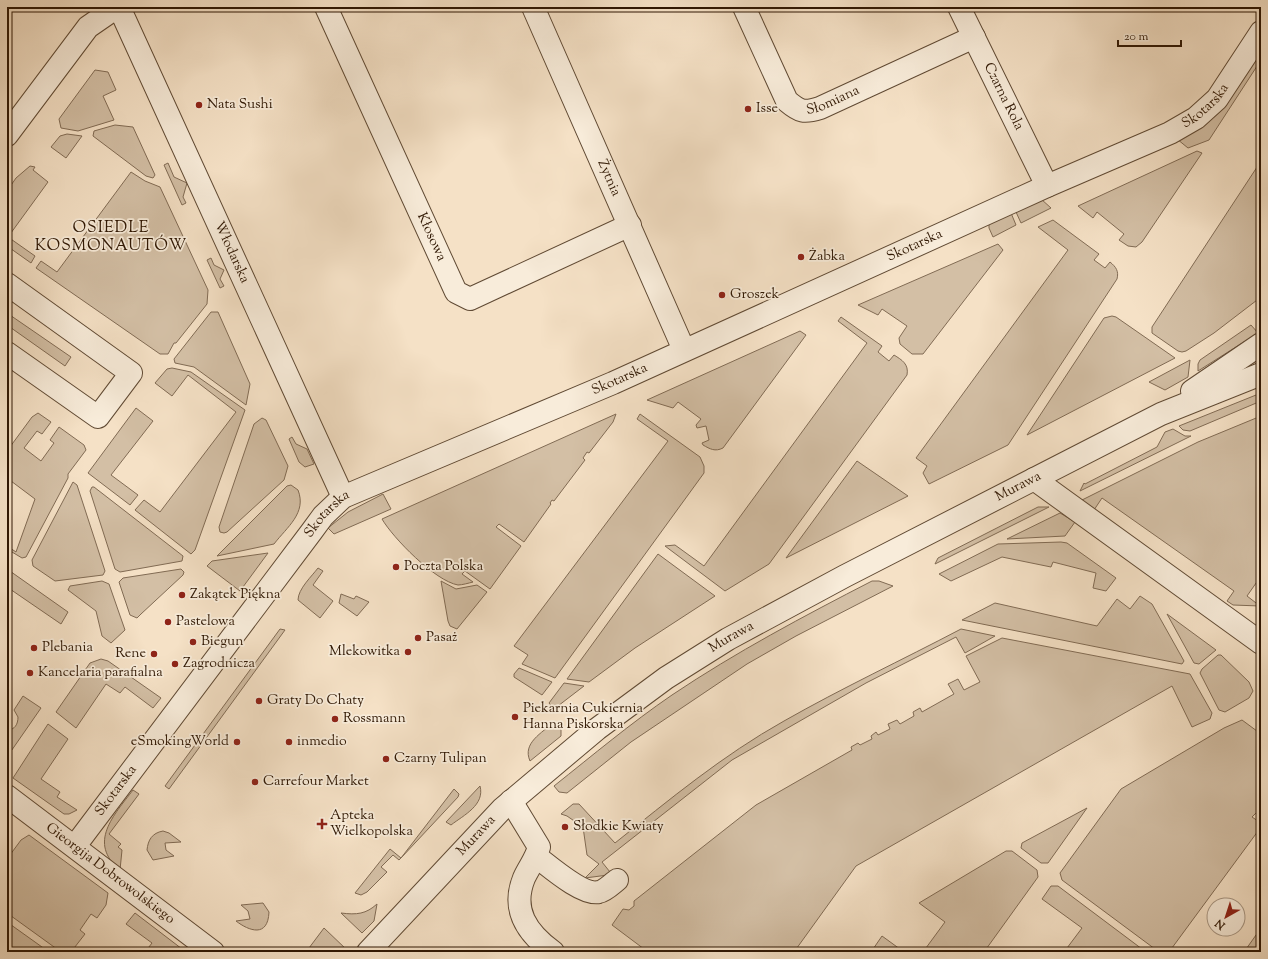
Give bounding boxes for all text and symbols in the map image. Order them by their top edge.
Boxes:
scale bar [1118,22,1181,48]
text: 20 m [1124,28,1149,46]
street label: Czarna Rola [978,59,1028,135]
street label: Skotarska [1178,79,1235,134]
street label: Słomiana [805,81,863,121]
place label: Nata Sushi [207,95,273,115]
place label: Isse [756,99,778,119]
marker: Nata Sushi [194,100,204,110]
marker: Isse [743,104,753,114]
street label: Żytnia [591,157,625,200]
street label: Kłosowa [411,210,451,265]
district label: OSIEDLE KOSMONAUTÓW [35,217,187,258]
street label: Włodarska [208,218,254,287]
street label: Skotarska [884,224,947,267]
place label: Żabka [809,247,845,267]
marker: Żabka [796,252,806,262]
place label: Groszek [730,285,780,305]
marker: Groszek [717,290,727,300]
street label: Skotarska [589,358,651,401]
street label: Murawa [992,467,1045,507]
street label: Skotarska [300,485,353,543]
place label: Poczta Polska [404,557,484,577]
marker: Poczta Polska [391,562,401,572]
place label: Zakątek Piękna [190,585,281,605]
marker: Zakątek Piękna [177,590,187,600]
place label: Pastelowa [176,612,235,632]
street label: Murawa [705,616,758,659]
marker: Pastelowa [163,617,173,627]
place label: Pasaż [426,628,457,648]
place label: Biegun [201,632,243,652]
marker: Pasaż [413,633,423,643]
marker: Biegun [188,637,198,647]
place label: Plebania [42,638,93,658]
place label: Mlekowitka [329,642,401,662]
marker: Plebania [29,643,39,653]
place label: Rene [115,644,146,664]
marker: Mlekowitka [403,647,413,657]
marker: Rene [149,649,159,659]
place label: Zagrodnicza [183,654,256,674]
marker: Zagrodnicza [170,659,180,669]
place label: Kancelaria parafialna [38,663,163,683]
marker: Kancelaria parafialna [25,668,35,678]
place label: Graty Do Chaty [267,691,364,711]
marker: Graty Do Chaty [254,696,264,706]
place label: Piekarnia Cukiernia Hanna Piskorska [523,699,644,735]
place label: Rossmann [343,709,406,729]
marker: Piekarnia Cukiernia Hanna Piskorska [510,712,520,722]
marker: Rossmann [330,714,340,724]
place label: eSmokingWorld [131,732,229,752]
place label: inmedio [297,732,347,752]
marker: eSmokingWorld [232,737,242,747]
marker: inmedio [284,737,294,747]
place label: Czarny Tulipan [394,749,487,769]
marker: Czarny Tulipan [381,754,391,764]
street label: Skotarska [91,761,143,821]
place label: Carrefour Market [263,772,369,792]
marker: Carrefour Market [250,777,260,787]
place label: Apteka Wielkopolska [330,806,413,842]
street label: Murawa [453,811,501,861]
place label: Słodkie Kwiaty [573,817,664,837]
street label: Gieorgija Dobrowolskiego [41,818,179,930]
marker: Apteka Wielkopolska [317,819,327,829]
marker: Słodkie Kwiaty [560,822,570,832]
north arrow [1206,897,1246,937]
text: N [1212,915,1230,934]

